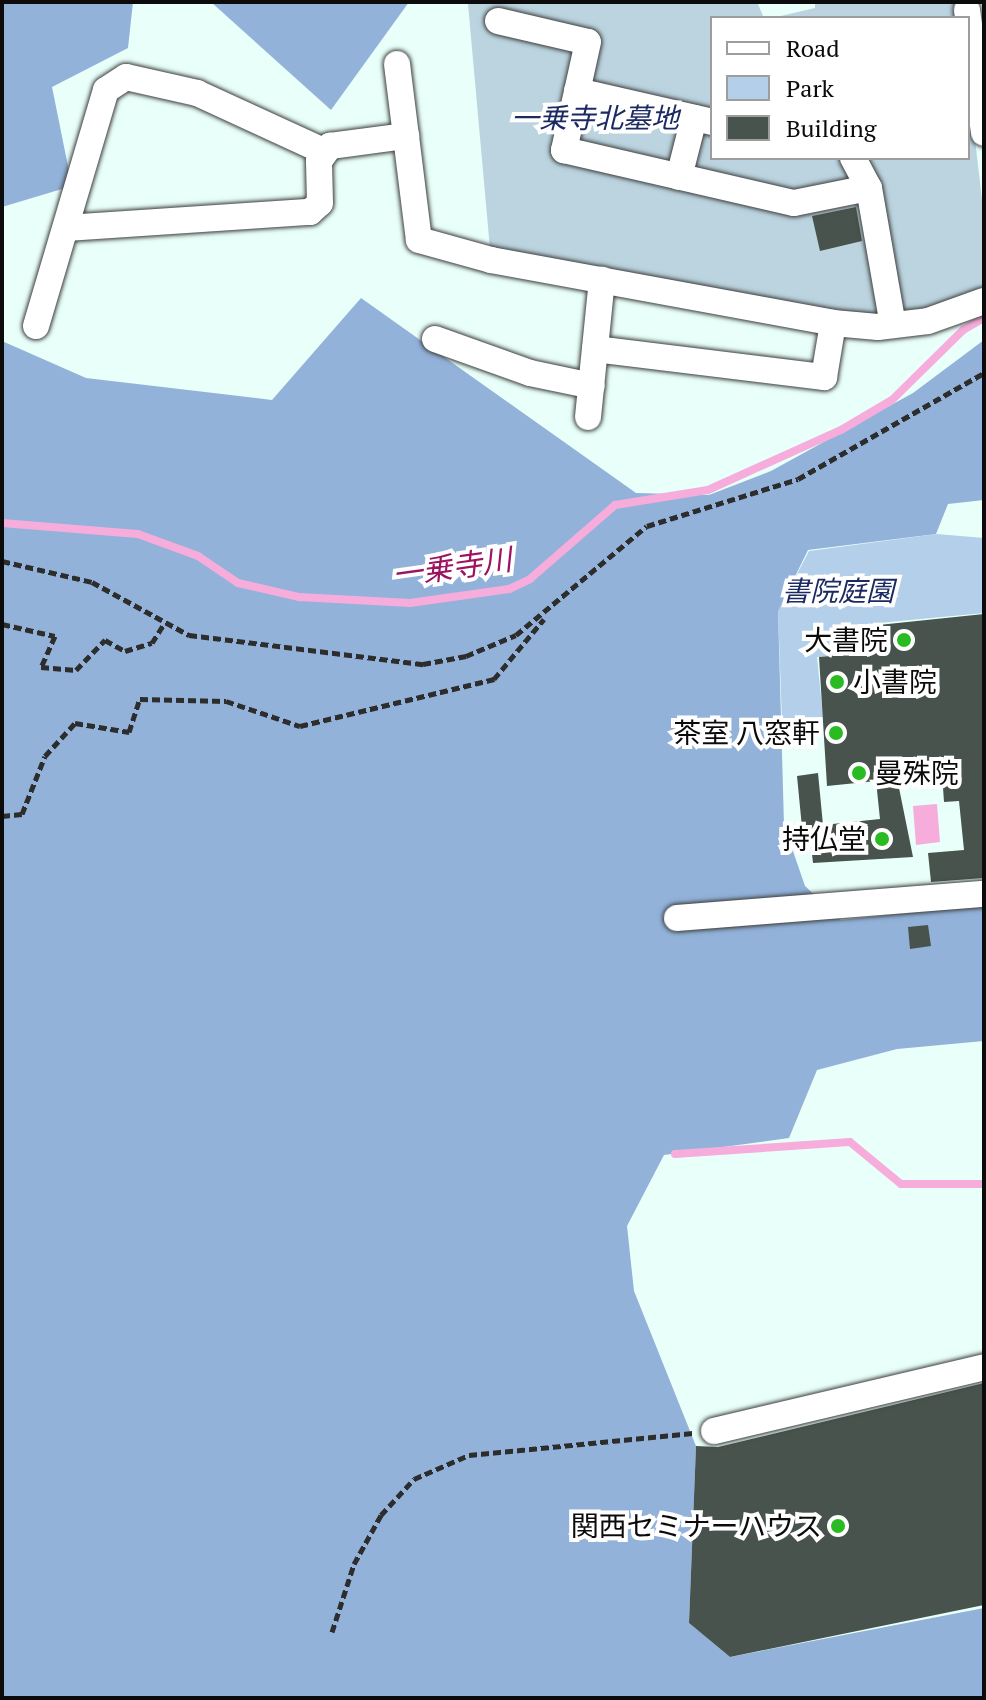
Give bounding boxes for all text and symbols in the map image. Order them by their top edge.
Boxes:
legend [710,16,970,160]
text: Road [786,32,840,64]
text: Park [786,72,834,104]
park label: 一乗寺北墓地 [511,101,679,135]
text: Building [786,112,876,144]
water label: 一乗寺川 [390,541,514,593]
park label: 書院庭園 [782,574,894,608]
place label: 大書院 [804,623,888,657]
marker: 大書院 [895,631,913,649]
place label: 小書院 [853,665,937,699]
marker: 小書院 [828,673,846,691]
place label: 茶室 八窓軒 [673,716,820,750]
marker: 茶室 八窓軒 [827,724,845,742]
place label: 曼殊院 [875,756,959,790]
marker: 曼殊院 [850,764,868,782]
place label: 持仏堂 [782,822,866,856]
marker: 持仏堂 [873,830,891,848]
place label: 関西セミナーハウス [570,1509,822,1543]
marker: 関西セミナーハウス [829,1517,847,1535]

